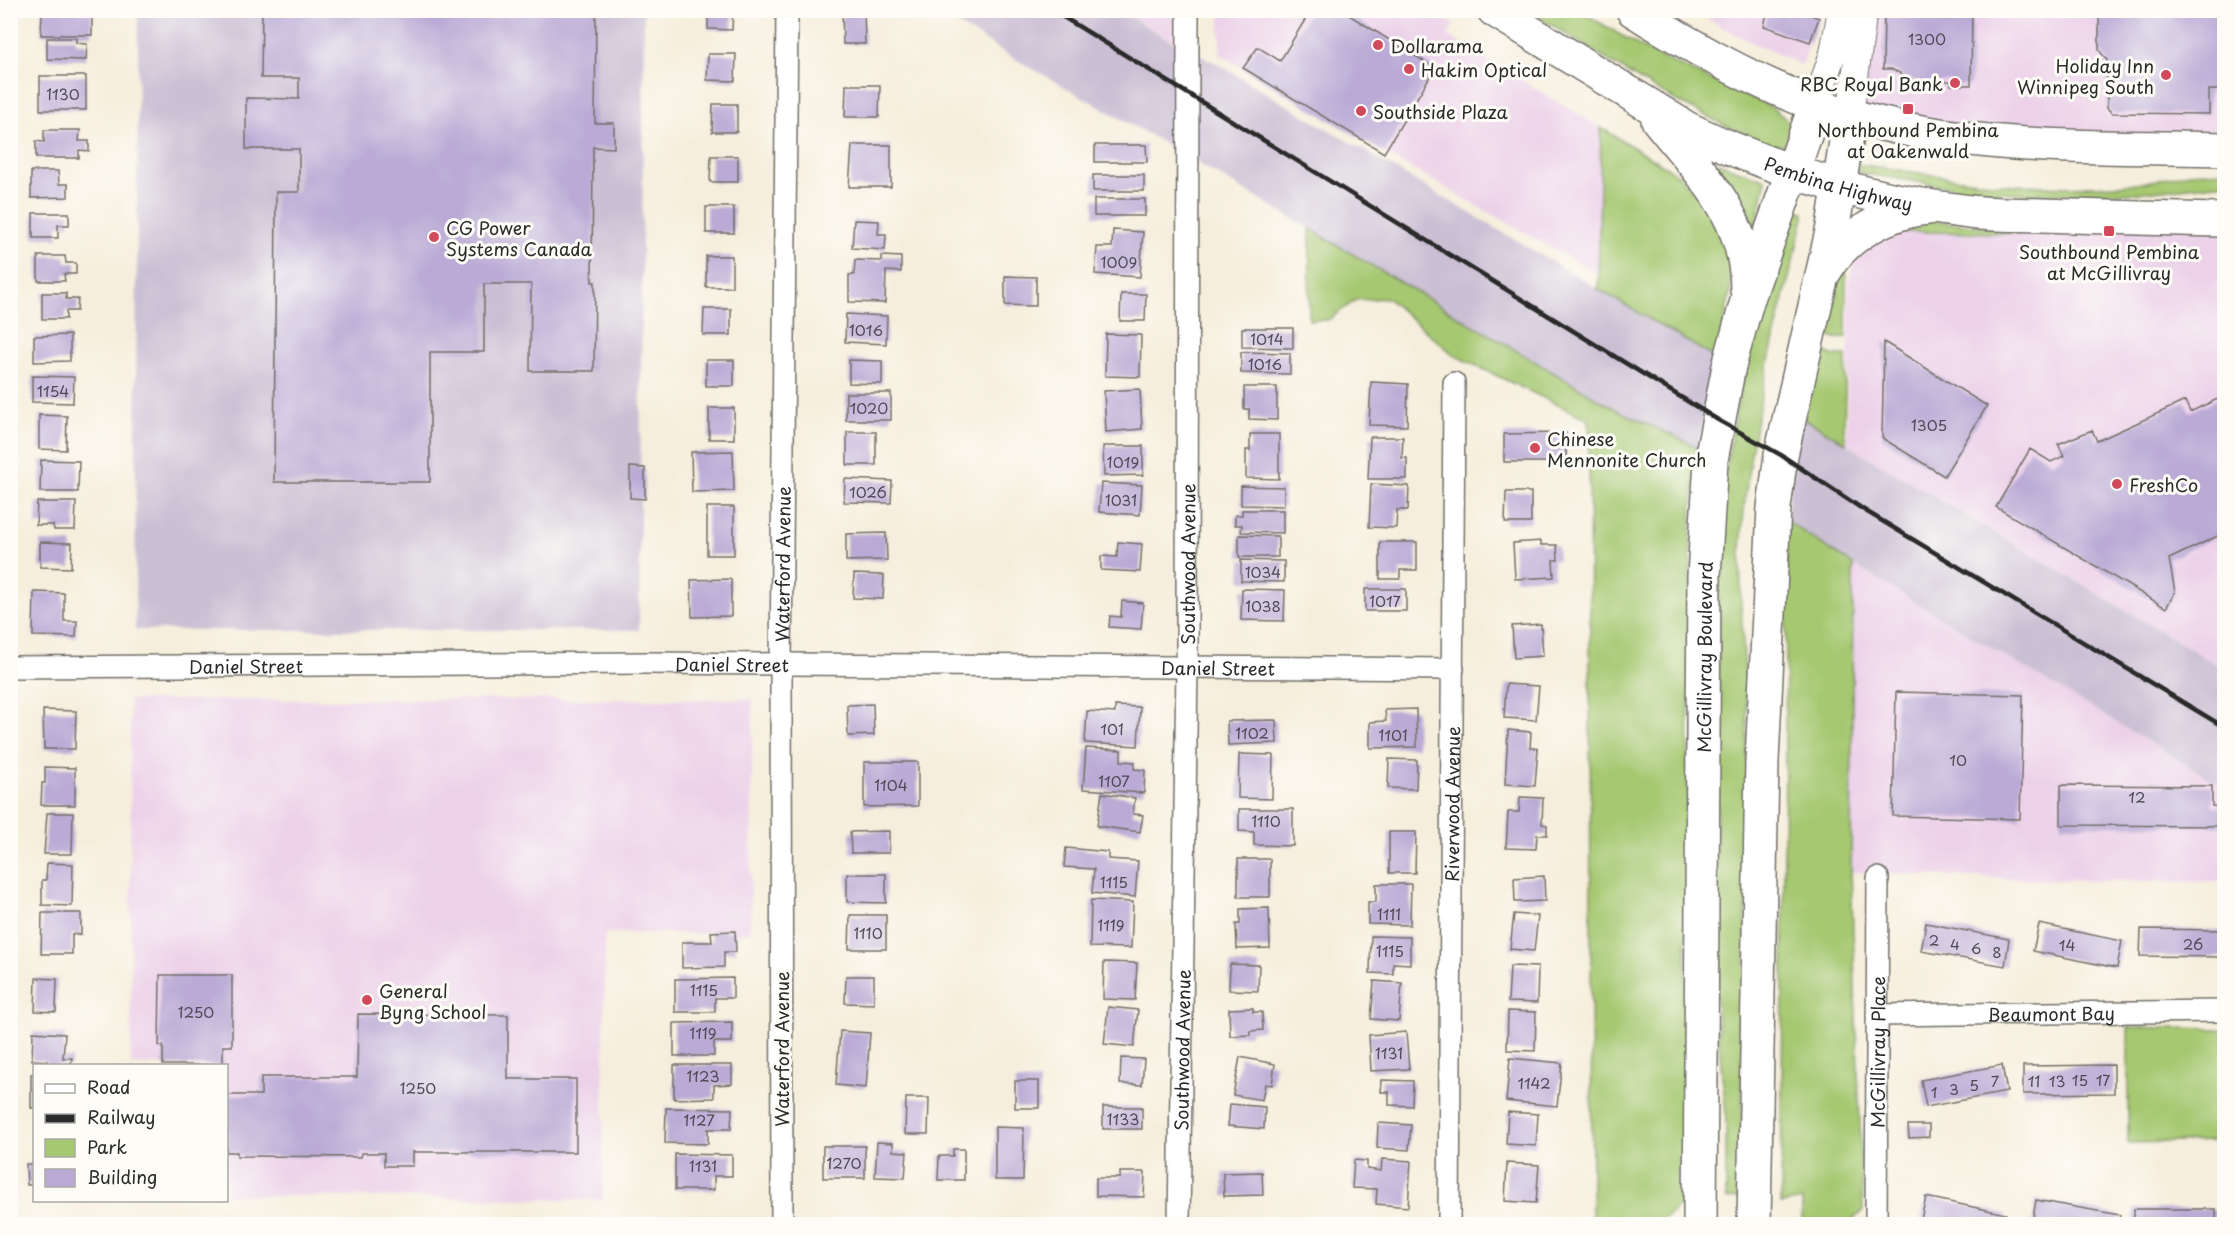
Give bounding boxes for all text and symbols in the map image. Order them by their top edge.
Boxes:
house number: 1300 [1908,27,1946,50]
place label: Dollarama [1390,32,1484,59]
marker: Dollarama [1371,38,1385,52]
place label: Holiday Inn Winnipeg South [2017,52,2154,100]
place label: Hakim Optical [1421,56,1547,83]
marker: Hakim Optical [1402,62,1416,76]
marker: Holiday Inn Winnipeg South [2159,68,2173,82]
place label: RBC Royal Bank [1800,70,1943,97]
marker: RBC Royal Bank [1948,76,1962,90]
house number: 1130 [46,82,80,105]
place label: Southside Plaza [1373,98,1508,125]
marker: Northbound Pembina at Oakenwald [1901,102,1915,116]
marker: Southside Plaza [1354,104,1368,118]
place label: Northbound Pembina at Oakenwald [1817,116,1999,164]
street label: Pembina Highway [1760,149,1915,217]
place label: CG Power Systems Canada [446,214,592,262]
marker: Southbound Pembina at McGillivray [2102,224,2116,238]
marker: CG Power Systems Canada [427,230,441,244]
place label: Southbound Pembina at McGillivray [2019,238,2200,286]
house number: 1009 [1101,250,1137,273]
house number: 1016 [849,318,883,341]
house number: 1014 [1250,327,1284,350]
house number: 1016 [1248,352,1282,375]
house number: 1154 [37,379,69,402]
house number: 1020 [850,396,888,419]
house number: 1305 [1911,413,1947,436]
place label: Chinese Mennonite Church [1547,425,1707,473]
marker: Chinese Mennonite Church [1528,441,1542,455]
house number: 1019 [1107,450,1139,473]
place label: FreshCo [2129,471,2198,498]
marker: FreshCo [2110,477,2124,491]
house number: 1026 [849,480,887,503]
street label: Southwood Avenue [1174,483,1201,645]
street label: Waterford Avenue [768,486,796,642]
house number: 1031 [1105,488,1137,511]
house number: 1034 [1245,560,1281,583]
street label: McGillivray Boulevard [1689,560,1718,753]
house number: 1017 [1369,589,1401,612]
house number: 1038 [1245,594,1281,617]
street label: Daniel Street [675,650,789,678]
street label: Daniel Street [189,652,303,679]
street label: Daniel Street [1161,653,1275,681]
house number: 101 [1100,717,1124,740]
house number: 1102 [1235,721,1269,744]
house number: 1101 [1378,723,1408,746]
street label: Riverwood Avenue [1438,726,1465,882]
house number: 10 [1949,748,1967,771]
house number: 1107 [1098,769,1130,792]
house number: 1104 [874,773,908,796]
house number: 12 [2128,785,2146,808]
house number: 1110 [1251,809,1281,832]
house number: 1115 [1100,870,1128,893]
house number: 1111 [1377,902,1401,925]
house number: 1119 [1097,913,1125,936]
house number: 1110 [853,921,883,944]
house number: 2 [1929,928,1939,951]
house number: 4 [1950,932,1960,955]
house number: 26 [2183,932,2203,955]
house number: 14 [2059,933,2075,956]
house number: 6 [1971,936,1981,959]
house number: 1115 [1376,939,1404,962]
house number: 8 [1992,940,2002,963]
street label: Southwood Avenue [1167,969,1196,1131]
street label: Waterford Avenue [768,971,795,1127]
street label: McGillivray Place [1863,976,1891,1128]
place label: General Byng School [379,977,486,1025]
house number: 1115 [690,978,718,1001]
marker: General Byng School [360,993,374,1007]
street label: Beaumont Bay [1987,999,2115,1027]
house number: 1250 [178,1000,214,1023]
house number: 1119 [689,1021,717,1044]
house number: 1131 [1375,1041,1403,1064]
legend [33,1064,228,1202]
house number: 1123 [686,1064,720,1087]
house number: 15 [2072,1068,2088,1091]
house number: 17 [2096,1068,2110,1091]
house number: 7 [1991,1069,2000,1092]
house number: 11 [2028,1069,2040,1092]
house number: 13 [2049,1069,2065,1092]
house number: 1142 [1517,1071,1551,1094]
text: Road [87,1073,131,1100]
house number: 5 [1969,1073,1979,1096]
house number: 1250 [400,1076,436,1099]
house number: 3 [1949,1077,1959,1100]
house number: 1 [1931,1080,1937,1103]
text: Railway [87,1103,155,1130]
house number: 1133 [1107,1107,1139,1130]
house number: 1127 [683,1108,715,1131]
text: Park [87,1133,127,1160]
house number: 1270 [826,1151,862,1174]
house number: 1131 [689,1154,717,1177]
text: Building [87,1163,157,1190]

